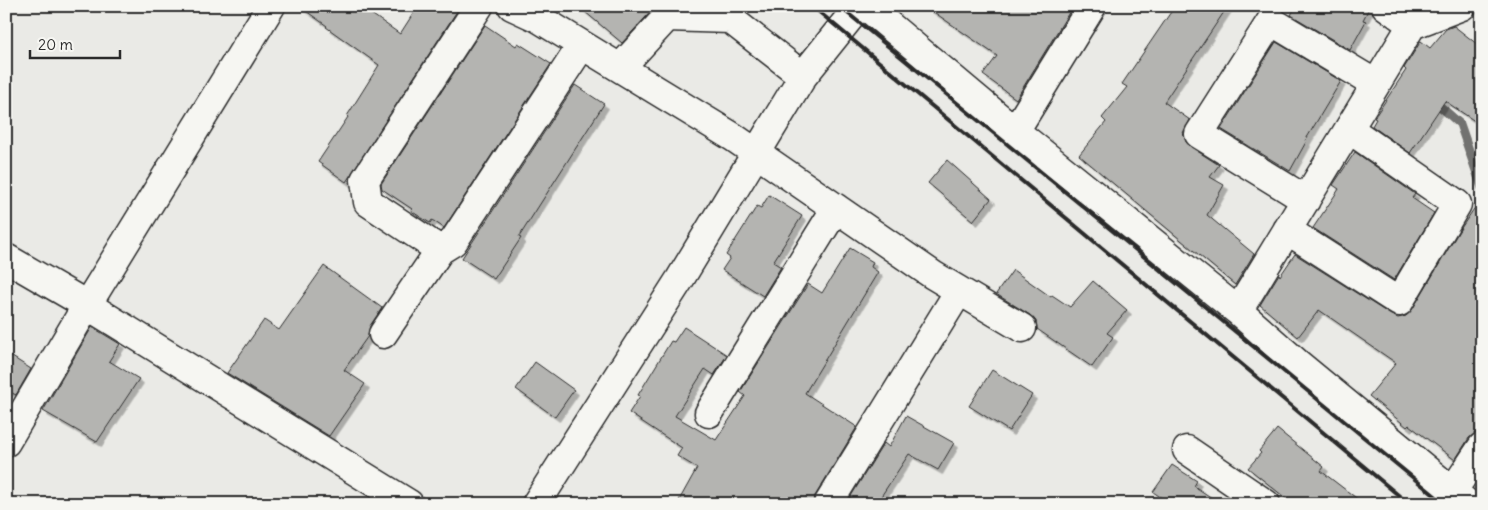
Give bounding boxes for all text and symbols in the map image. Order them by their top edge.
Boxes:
scale bar [30,28,120,60]
text: 20 m [38,35,73,54]

